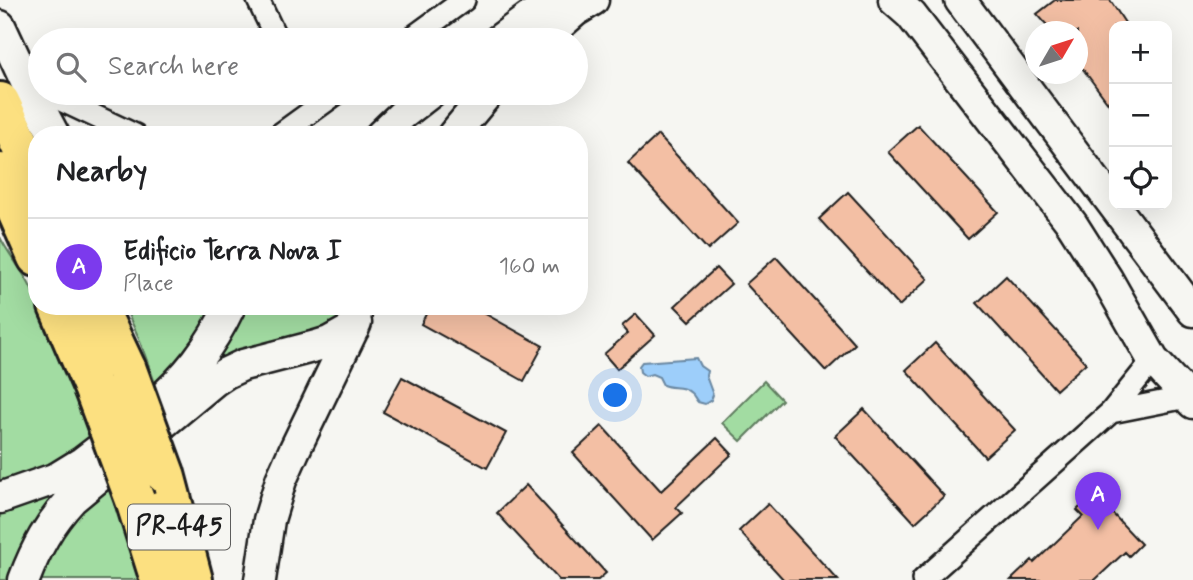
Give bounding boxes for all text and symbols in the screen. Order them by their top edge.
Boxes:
north arrow [1025,21,1088,84]
map controls [1109,21,1172,210]
button: + [1109,21,1172,84]
search box [28,28,588,105]
icon: search [52,48,90,86]
text: Search here [108,50,239,84]
button: − [1109,84,1172,147]
button: locate [1109,147,1172,210]
text: Nearby [56,152,147,191]
text: Edificio Terra Nova I [123,235,342,269]
text: A [71,252,87,282]
text: 160 m [499,252,560,282]
text: Place [123,269,174,299]
your location [598,378,632,412]
pin: A [1075,472,1121,530]
road number: PR-445 [128,505,230,550]

